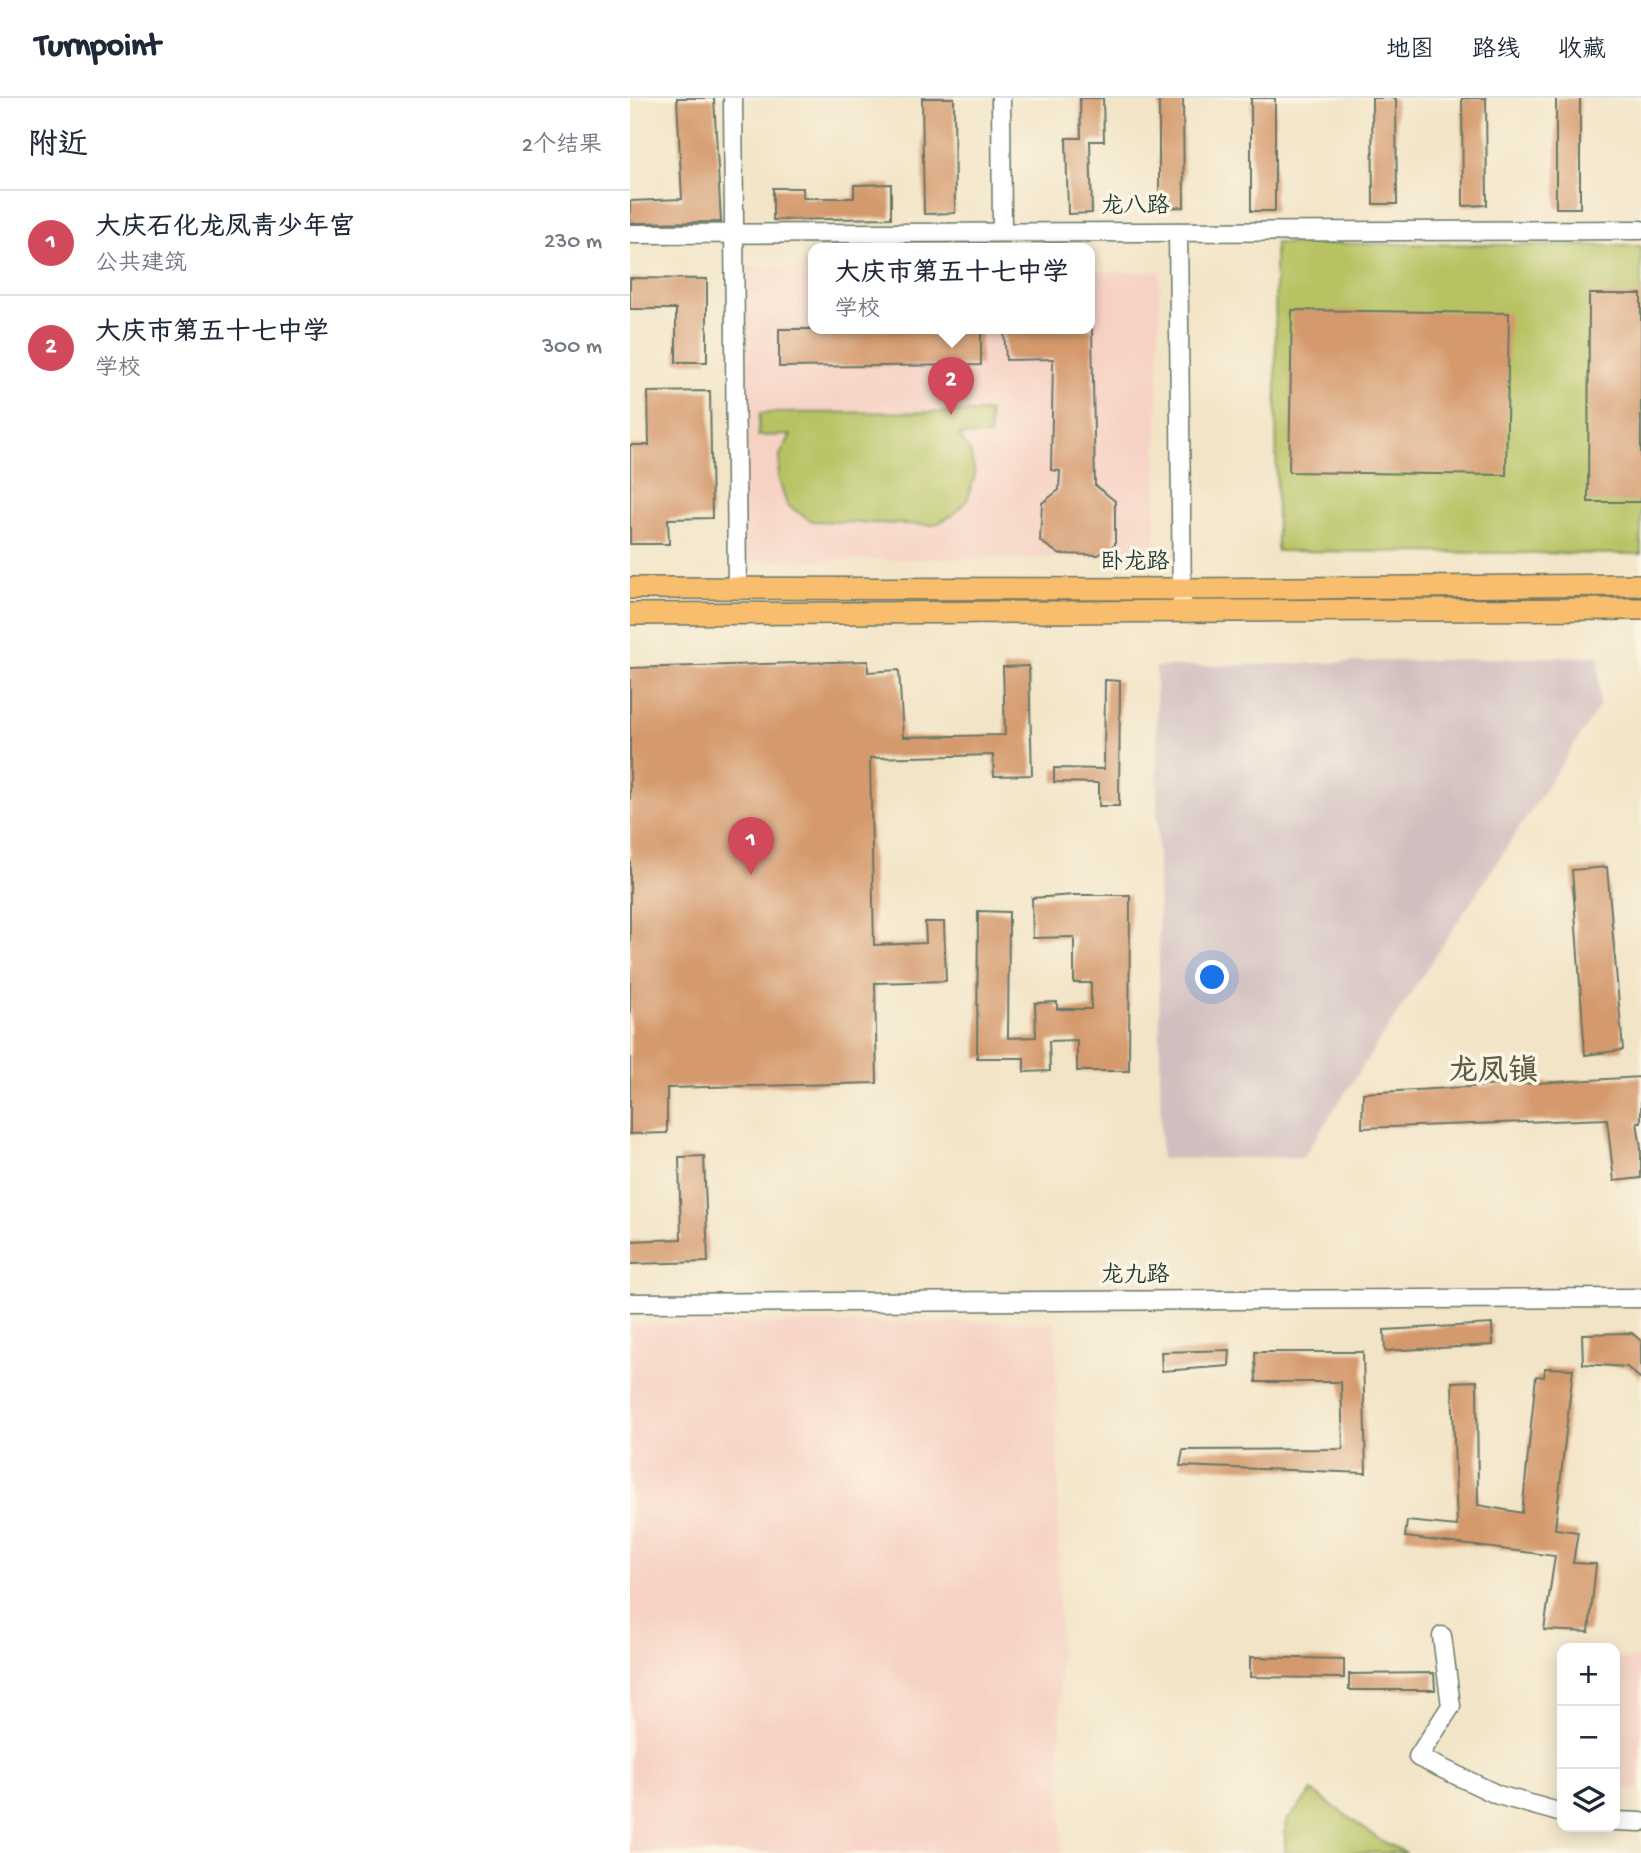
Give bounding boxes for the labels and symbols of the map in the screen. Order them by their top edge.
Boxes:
street label: 龙八路 [1101,193,1170,221]
pin: 2 [928,357,974,415]
street label: 卧龙路 [1101,549,1170,577]
pin: 1 [728,817,774,875]
your location [1195,960,1229,994]
district label: 龙凤镇 [1448,1054,1538,1091]
street label: 龙九路 [1101,1262,1170,1290]

